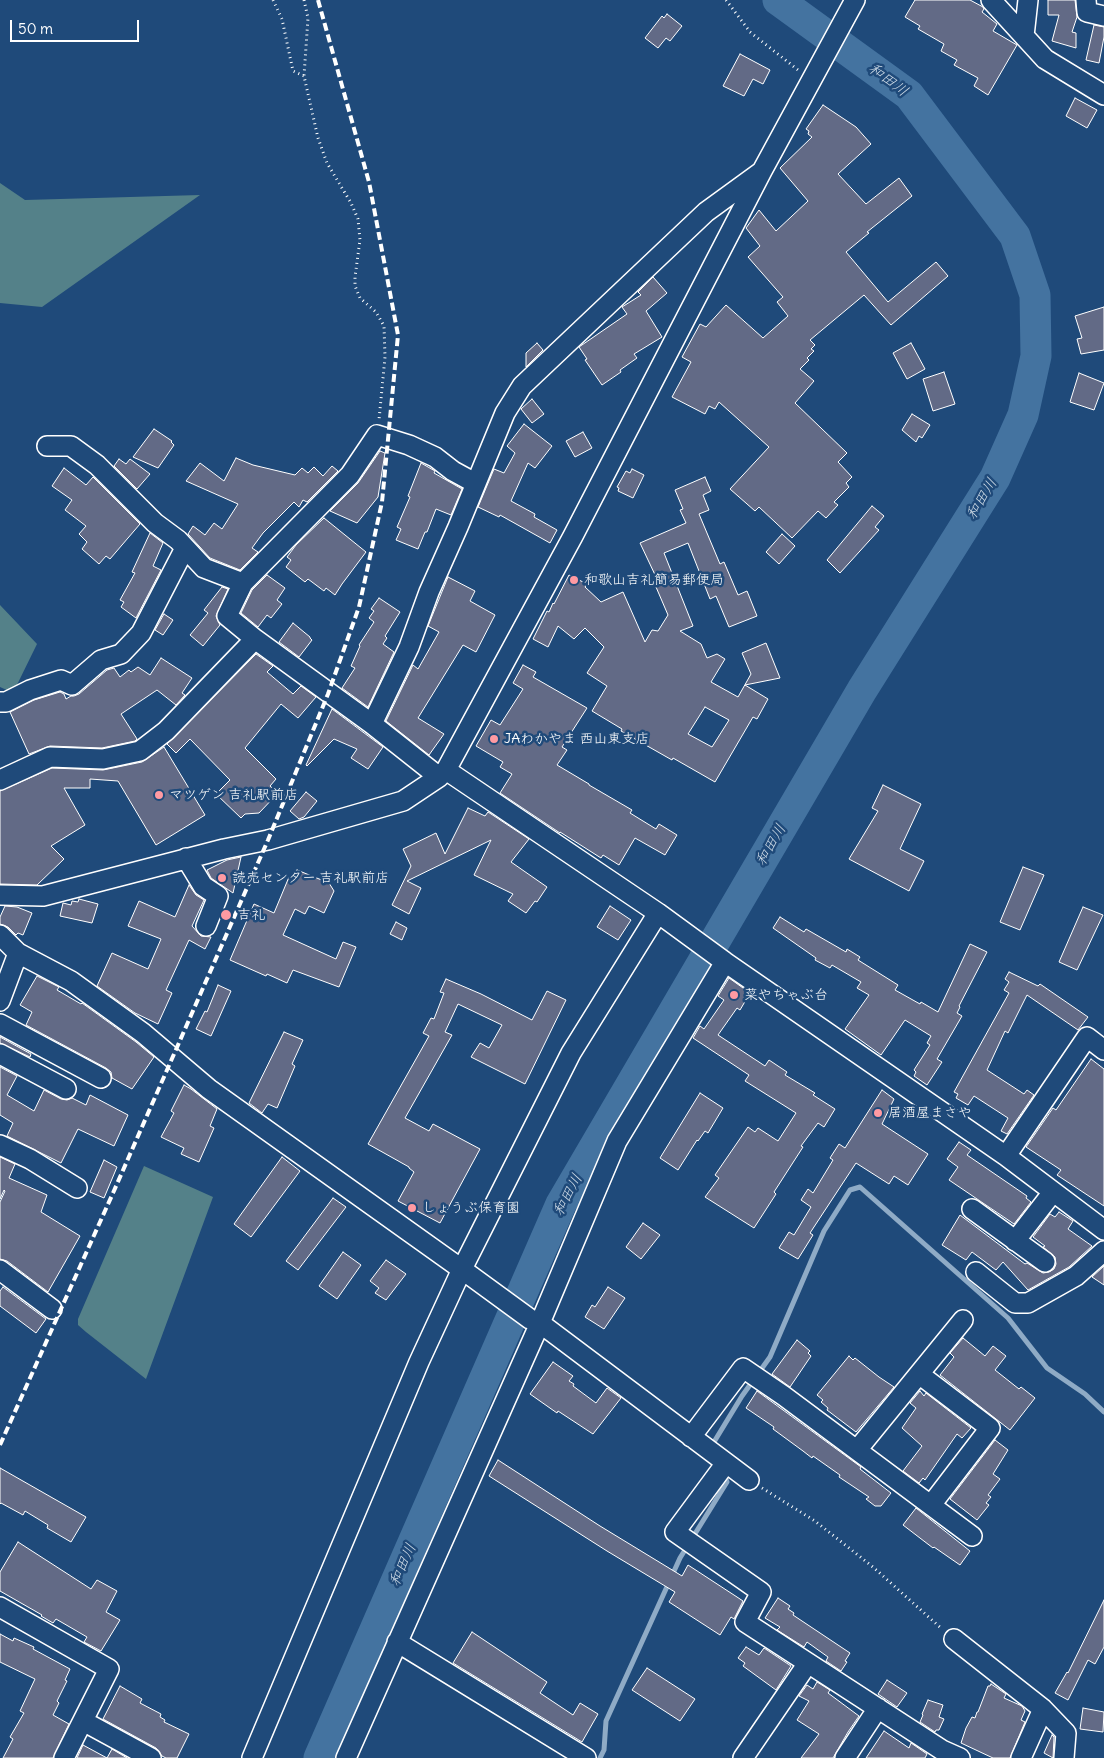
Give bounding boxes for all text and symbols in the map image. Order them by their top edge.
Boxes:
scale bar [12,10,141,42]
text: 50 m [18,19,53,38]
water label: 和田川 [865,59,911,101]
water label: 和田川 [963,475,1001,523]
place label: 和歌山吉礼簡易郵便局 [584,572,724,588]
marker: 和歌山吉礼簡易郵便局 [568,574,580,586]
place label: JAわかやま 西山東支店 [504,731,650,747]
marker: JAわかやま 西山東支店 [488,733,500,745]
place label: マツゲン 吉礼駅前店 [169,787,298,803]
marker: マツゲン 吉礼駅前店 [153,789,165,801]
water label: 和田川 [752,821,790,869]
place label: 読売センター 吉礼駅前店 [232,870,389,886]
marker: 読売センター 吉礼駅前店 [216,872,228,884]
place label: 吉礼 [237,907,265,923]
marker: 吉礼 [219,908,233,922]
place label: 菜やちゃぶ台 [744,987,828,1003]
marker: 菜やちゃぶ台 [728,989,740,1001]
place label: 居酒屋まさや [888,1105,972,1121]
marker: 居酒屋まさや [872,1107,884,1119]
water label: 和田川 [549,1171,587,1219]
place label: しょうぶ保育園 [422,1200,520,1216]
marker: しょうぶ保育園 [406,1202,418,1214]
water label: 和田川 [386,1541,420,1589]

